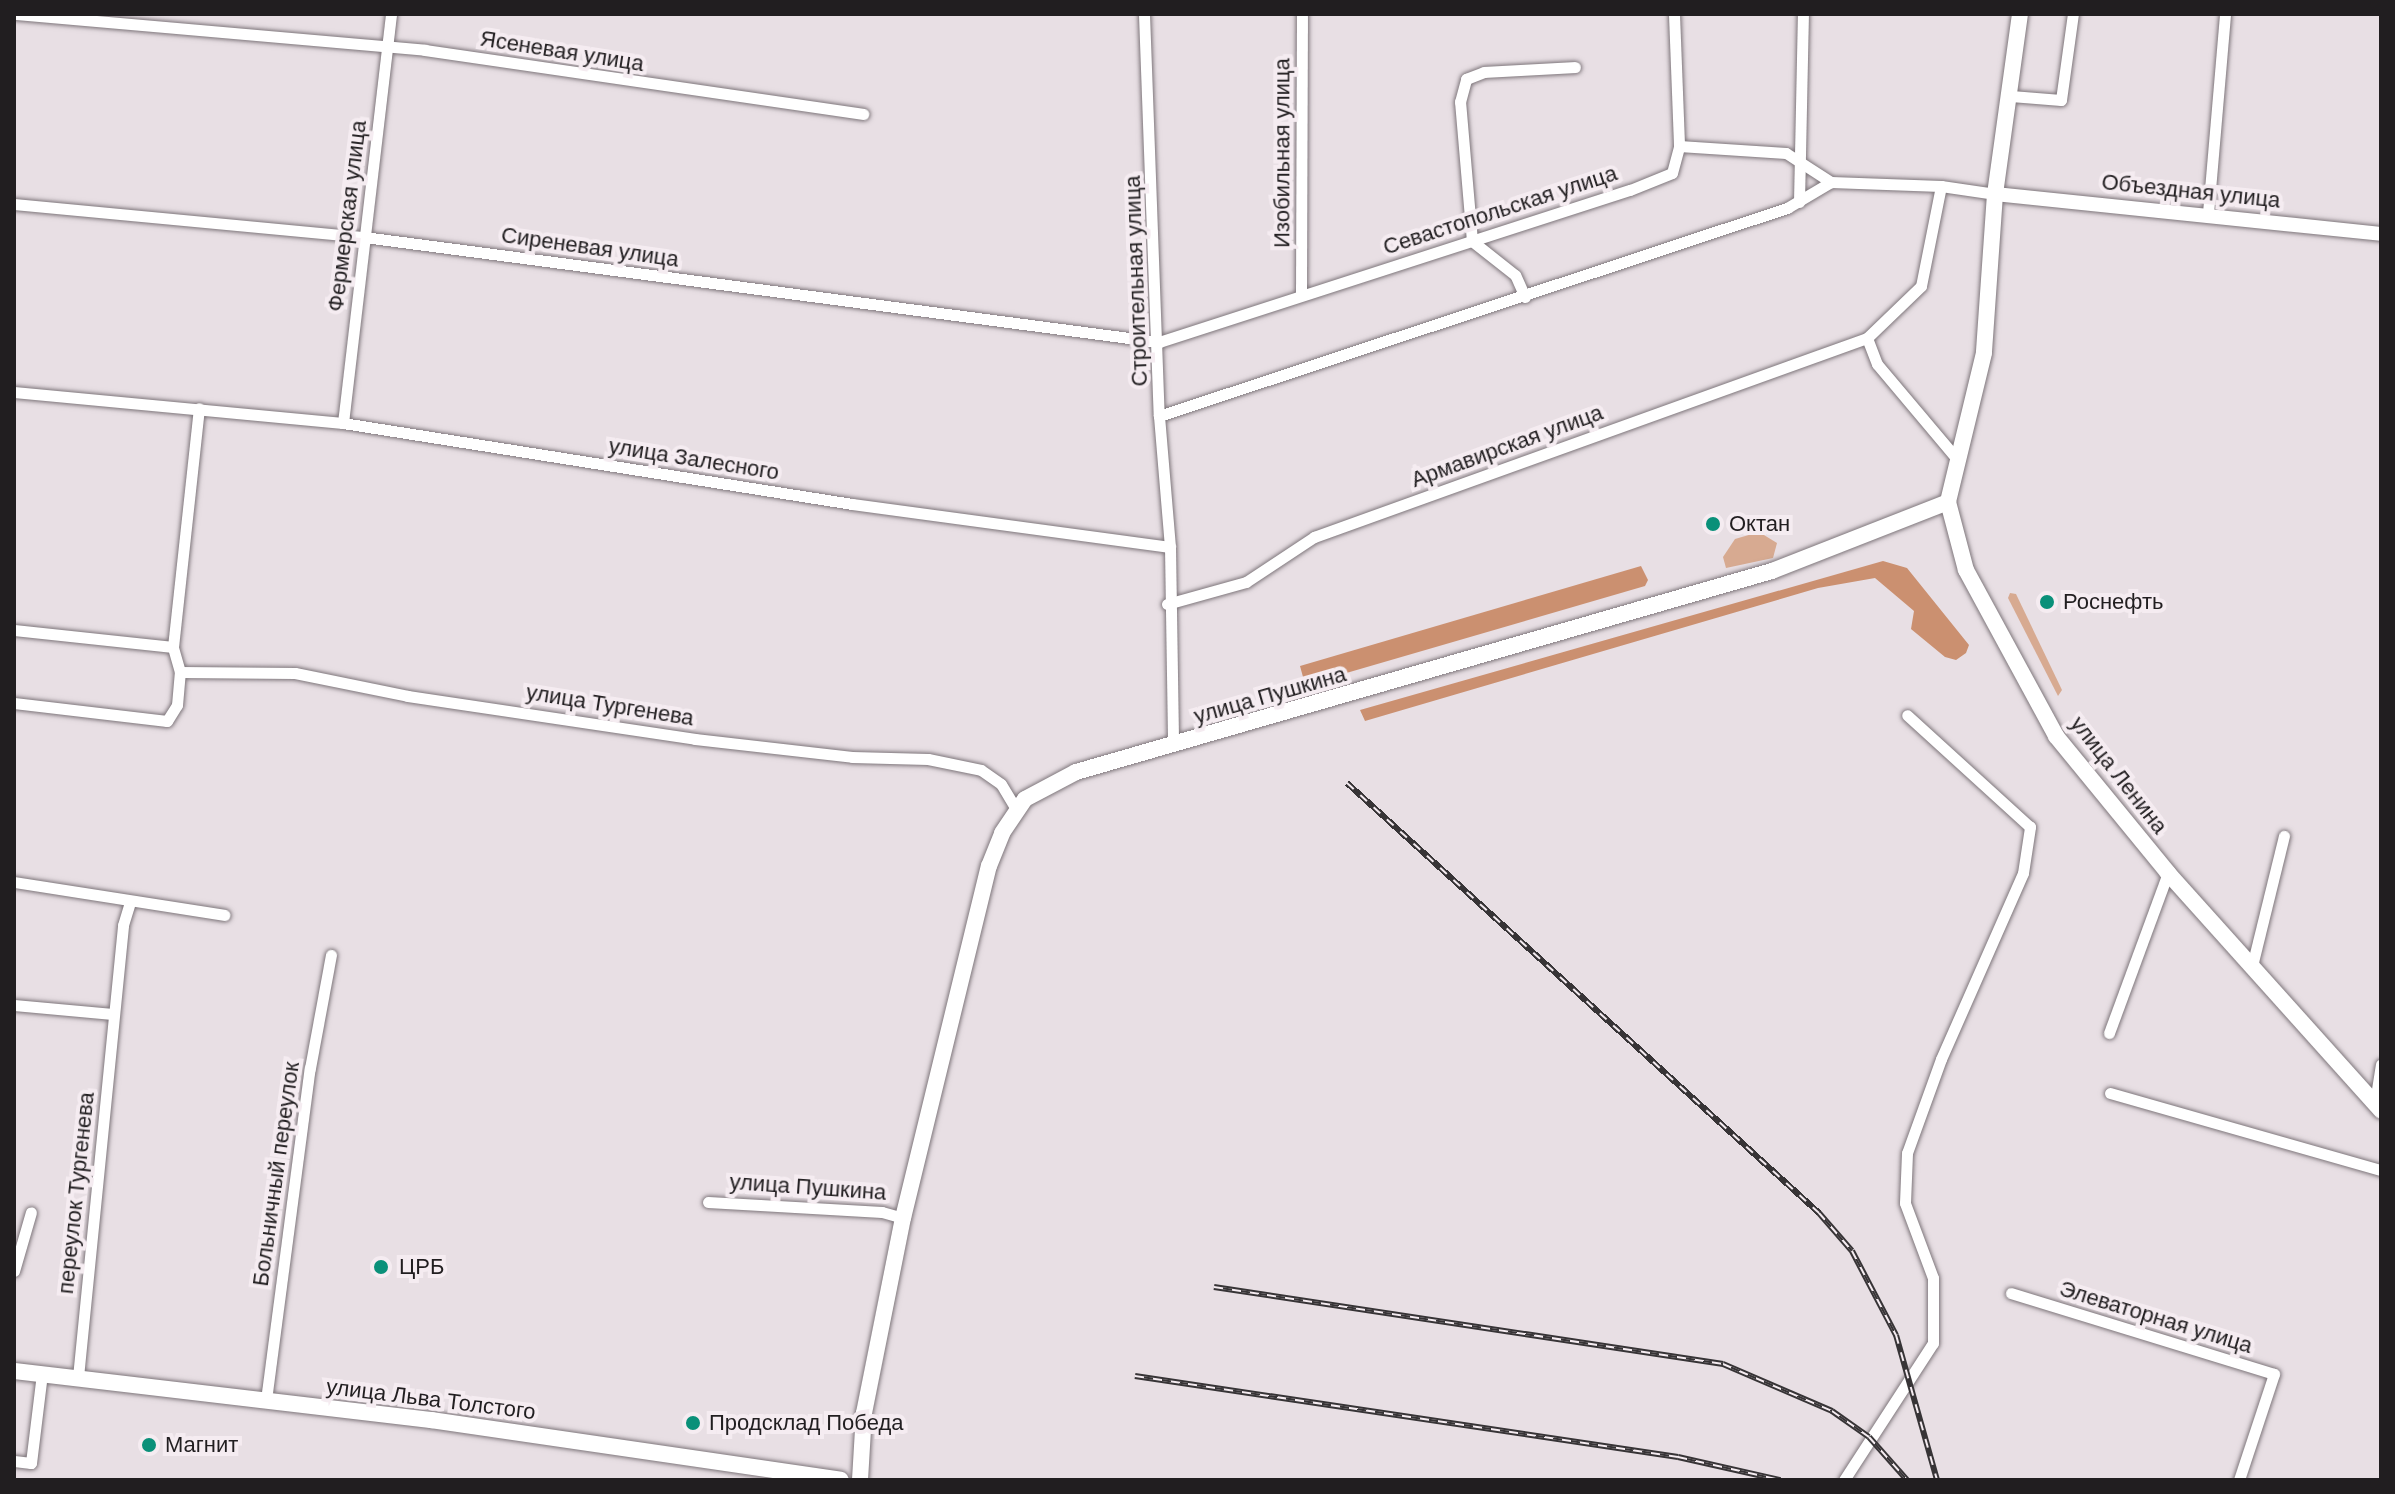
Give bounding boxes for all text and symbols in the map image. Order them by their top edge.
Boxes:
street label: Ясеневая улица [478,25,646,77]
street label: Изобильная улица [1269,58,1295,248]
street label: Фермерская улица [322,119,372,313]
street label: Севастопольская улица [1380,160,1620,260]
street label: Объездная улица [2100,168,2282,214]
street label: Строительная улица [1119,175,1153,387]
street label: Сиреневая улица [500,221,680,273]
street label: Армавирская улица [1408,399,1606,493]
street label: улица Залесного [607,433,781,485]
place label: Октан [1729,511,1790,537]
marker: Октан [1704,515,1722,533]
place label: Роснефть [2063,589,2163,615]
marker: Роснефть [2038,593,2056,611]
street label: улица Пушкина [1191,661,1349,729]
street label: улица Тургенева [524,679,696,731]
street label: улица Ленина [2065,711,2173,839]
street label: Больничный переулок [247,1060,305,1288]
street label: переулок Тургенева [52,1091,100,1295]
street label: улица Пушкина [729,1168,887,1206]
place label: ЦРБ [399,1254,444,1280]
marker: ЦРБ [370,1256,392,1278]
street label: Элеваторная улица [2056,1275,2256,1359]
street label: улица Льва Толстого [325,1373,537,1425]
place label: Продсклад Победа [709,1410,903,1436]
marker: Продсклад Победа [684,1414,702,1432]
place label: Магнит [165,1432,238,1458]
marker: Магнит [140,1436,158,1454]

